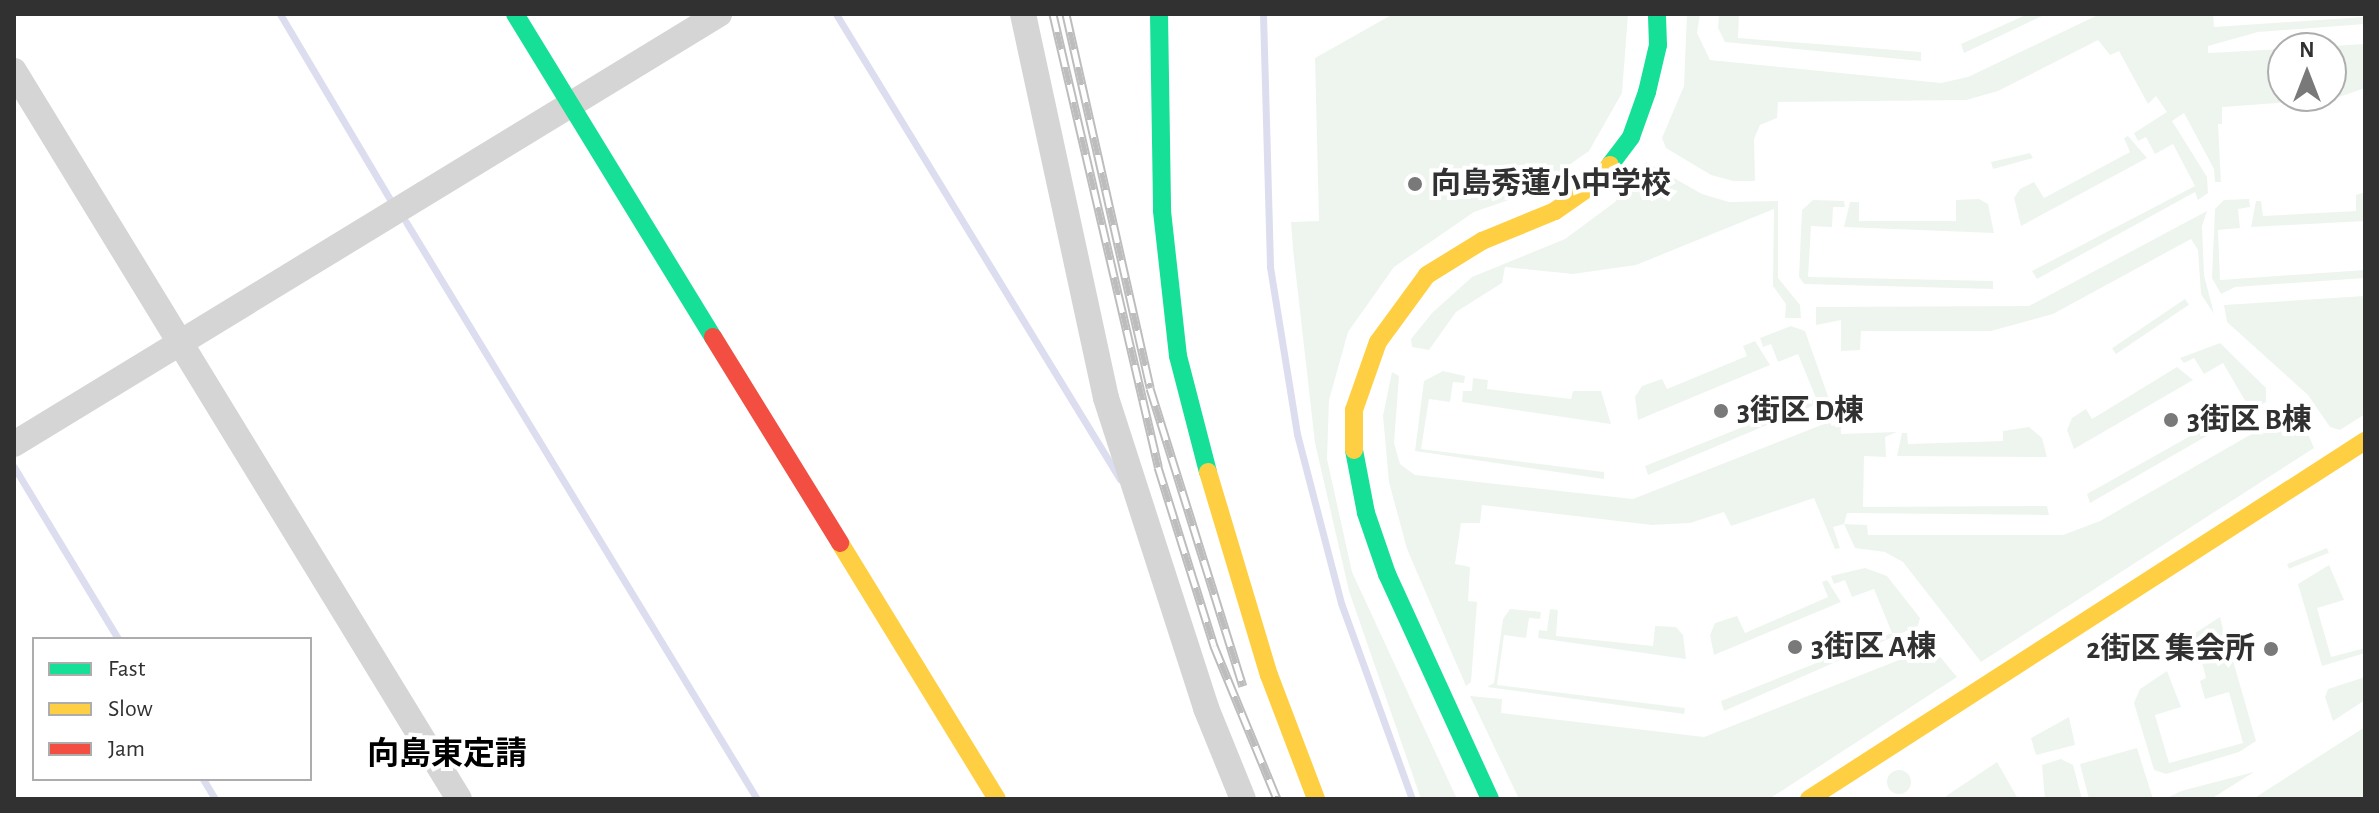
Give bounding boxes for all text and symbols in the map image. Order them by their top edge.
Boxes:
north arrow [2267,32,2347,112]
text: N [2299,39,2315,61]
place label: 向島秀蓮小中学校 [1431,166,1671,202]
marker: 向島秀蓮小中学校 [1406,175,1424,193]
place label: 3街区 D棟 [1737,393,1864,429]
marker: 3街区 D棟 [1712,402,1730,420]
place label: 3街区 B棟 [2187,402,2312,438]
marker: 3街区 B棟 [2162,411,2180,429]
place label: 3街区 A棟 [1811,629,1936,665]
place label: 2街区 集会所 [2086,631,2255,667]
legend [32,637,312,781]
marker: 3街区 A棟 [1786,638,1804,656]
marker: 2街区 集会所 [2262,640,2280,658]
text: Fast [108,657,145,681]
text: Slow [108,697,153,721]
district label: 向島東定請 [367,735,527,773]
text: Jam [108,737,145,761]

